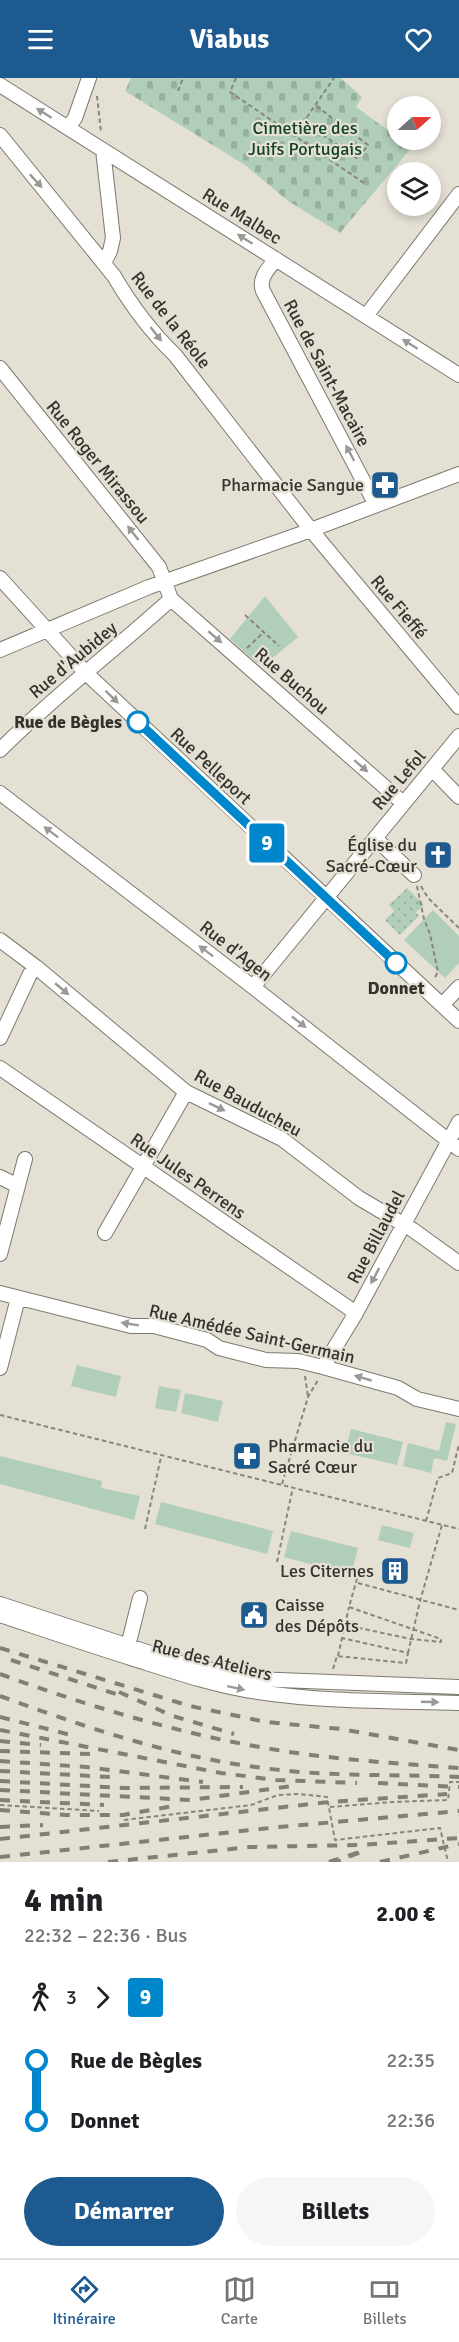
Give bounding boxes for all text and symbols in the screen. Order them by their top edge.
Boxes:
icon: menu [24,23,57,56]
text: Viabus [190,23,269,56]
icon: heart [402,23,435,56]
north arrow [387,96,441,150]
map controls [387,96,441,216]
one-way arrow [36,107,52,118]
park label: Cimetière des Juifs Portugais [248,117,362,160]
button: layers [387,162,441,216]
one-way arrow [29,173,43,188]
street label: Rue Malbec [198,183,286,249]
one-way arrow [237,234,253,245]
street label: Rue de la Réole [126,267,216,373]
street label: Rue de Saint-Macaire [279,296,375,450]
one-way arrow [149,327,161,342]
one-way arrow [401,338,418,349]
street label: Rue Roger Mirassou [42,396,154,528]
one-way arrow [345,444,355,461]
pharmacy icon: Pharmacie Sangue [369,469,401,501]
place label: Pharmacie Sangue [221,474,364,496]
one-way arrow [127,525,139,541]
street label: Rue Fieffé [366,570,432,644]
street label: Rue d'Aubidey [24,616,122,703]
one-way arrow [207,630,222,643]
street label: Rue Buchou [250,643,334,719]
one-way arrow [105,690,119,704]
place label: Rue de Bègles [14,711,122,733]
marker: Rue de Bègles [127,711,149,733]
street label: Rue Pelleport [166,723,256,809]
street label: Rue Lefol [368,745,430,815]
one-way arrow [353,759,368,772]
line badge: 9 [248,824,286,862]
one-way arrow [44,827,59,839]
text: 9 [261,830,273,856]
place label: Église du Sacré-Cœur [326,834,417,877]
church icon: Église du Sacré-Cœur [422,839,454,871]
street label: Rue d'Agen [195,916,277,986]
one-way arrow [199,945,215,957]
marker: Donnet [385,952,407,974]
place label: Donnet [368,977,425,999]
one-way arrow [55,983,70,995]
one-way arrow [291,1016,307,1029]
street label: Rue Bauducheu [190,1064,306,1142]
one-way arrow [208,1103,225,1112]
street label: Rue Jules Perrens [126,1128,250,1224]
street label: Rue Billaudel [342,1187,410,1287]
one-way arrow [370,1268,380,1285]
street label: Rue Amédée Saint-Germain [147,1300,357,1368]
one-way arrow [120,1320,139,1329]
one-way arrow [353,1373,371,1382]
place label: Pharmacie du Sacré Cœur [268,1435,373,1478]
pharmacy icon: Pharmacie du Sacré Cœur [231,1440,263,1472]
building icon: Les Citernes [379,1555,411,1587]
place label: Les Citernes [280,1560,374,1582]
place label: Caisse des Dépôts [275,1594,359,1637]
public building icon: Caisse des Dépôts [238,1599,270,1631]
street label: Rue des Ateliers [150,1634,274,1686]
one-way arrow [227,1684,246,1693]
one-way arrow [421,1698,440,1707]
text: 4 min [24,1880,104,1921]
text: 2.00 € [376,1900,435,1927]
text: 22:32 – 22:36 · Bus [24,1923,187,1948]
icon: walk [24,1981,57,2014]
icon: forward [86,1981,119,2014]
text: 9 [140,1984,151,2010]
text: 3 [66,1985,77,2010]
text: Rue de Bègles [70,2047,202,2074]
text: 22:35 [386,2048,435,2073]
text: Donnet [70,2107,139,2134]
text: 22:36 [386,2108,435,2133]
button: Démarrer [24,2177,224,2246]
button: Billets [236,2177,435,2246]
tab: Itinéraire [52,2273,116,2329]
tab: Carte [221,2273,258,2329]
tab: Billets [363,2273,407,2329]

